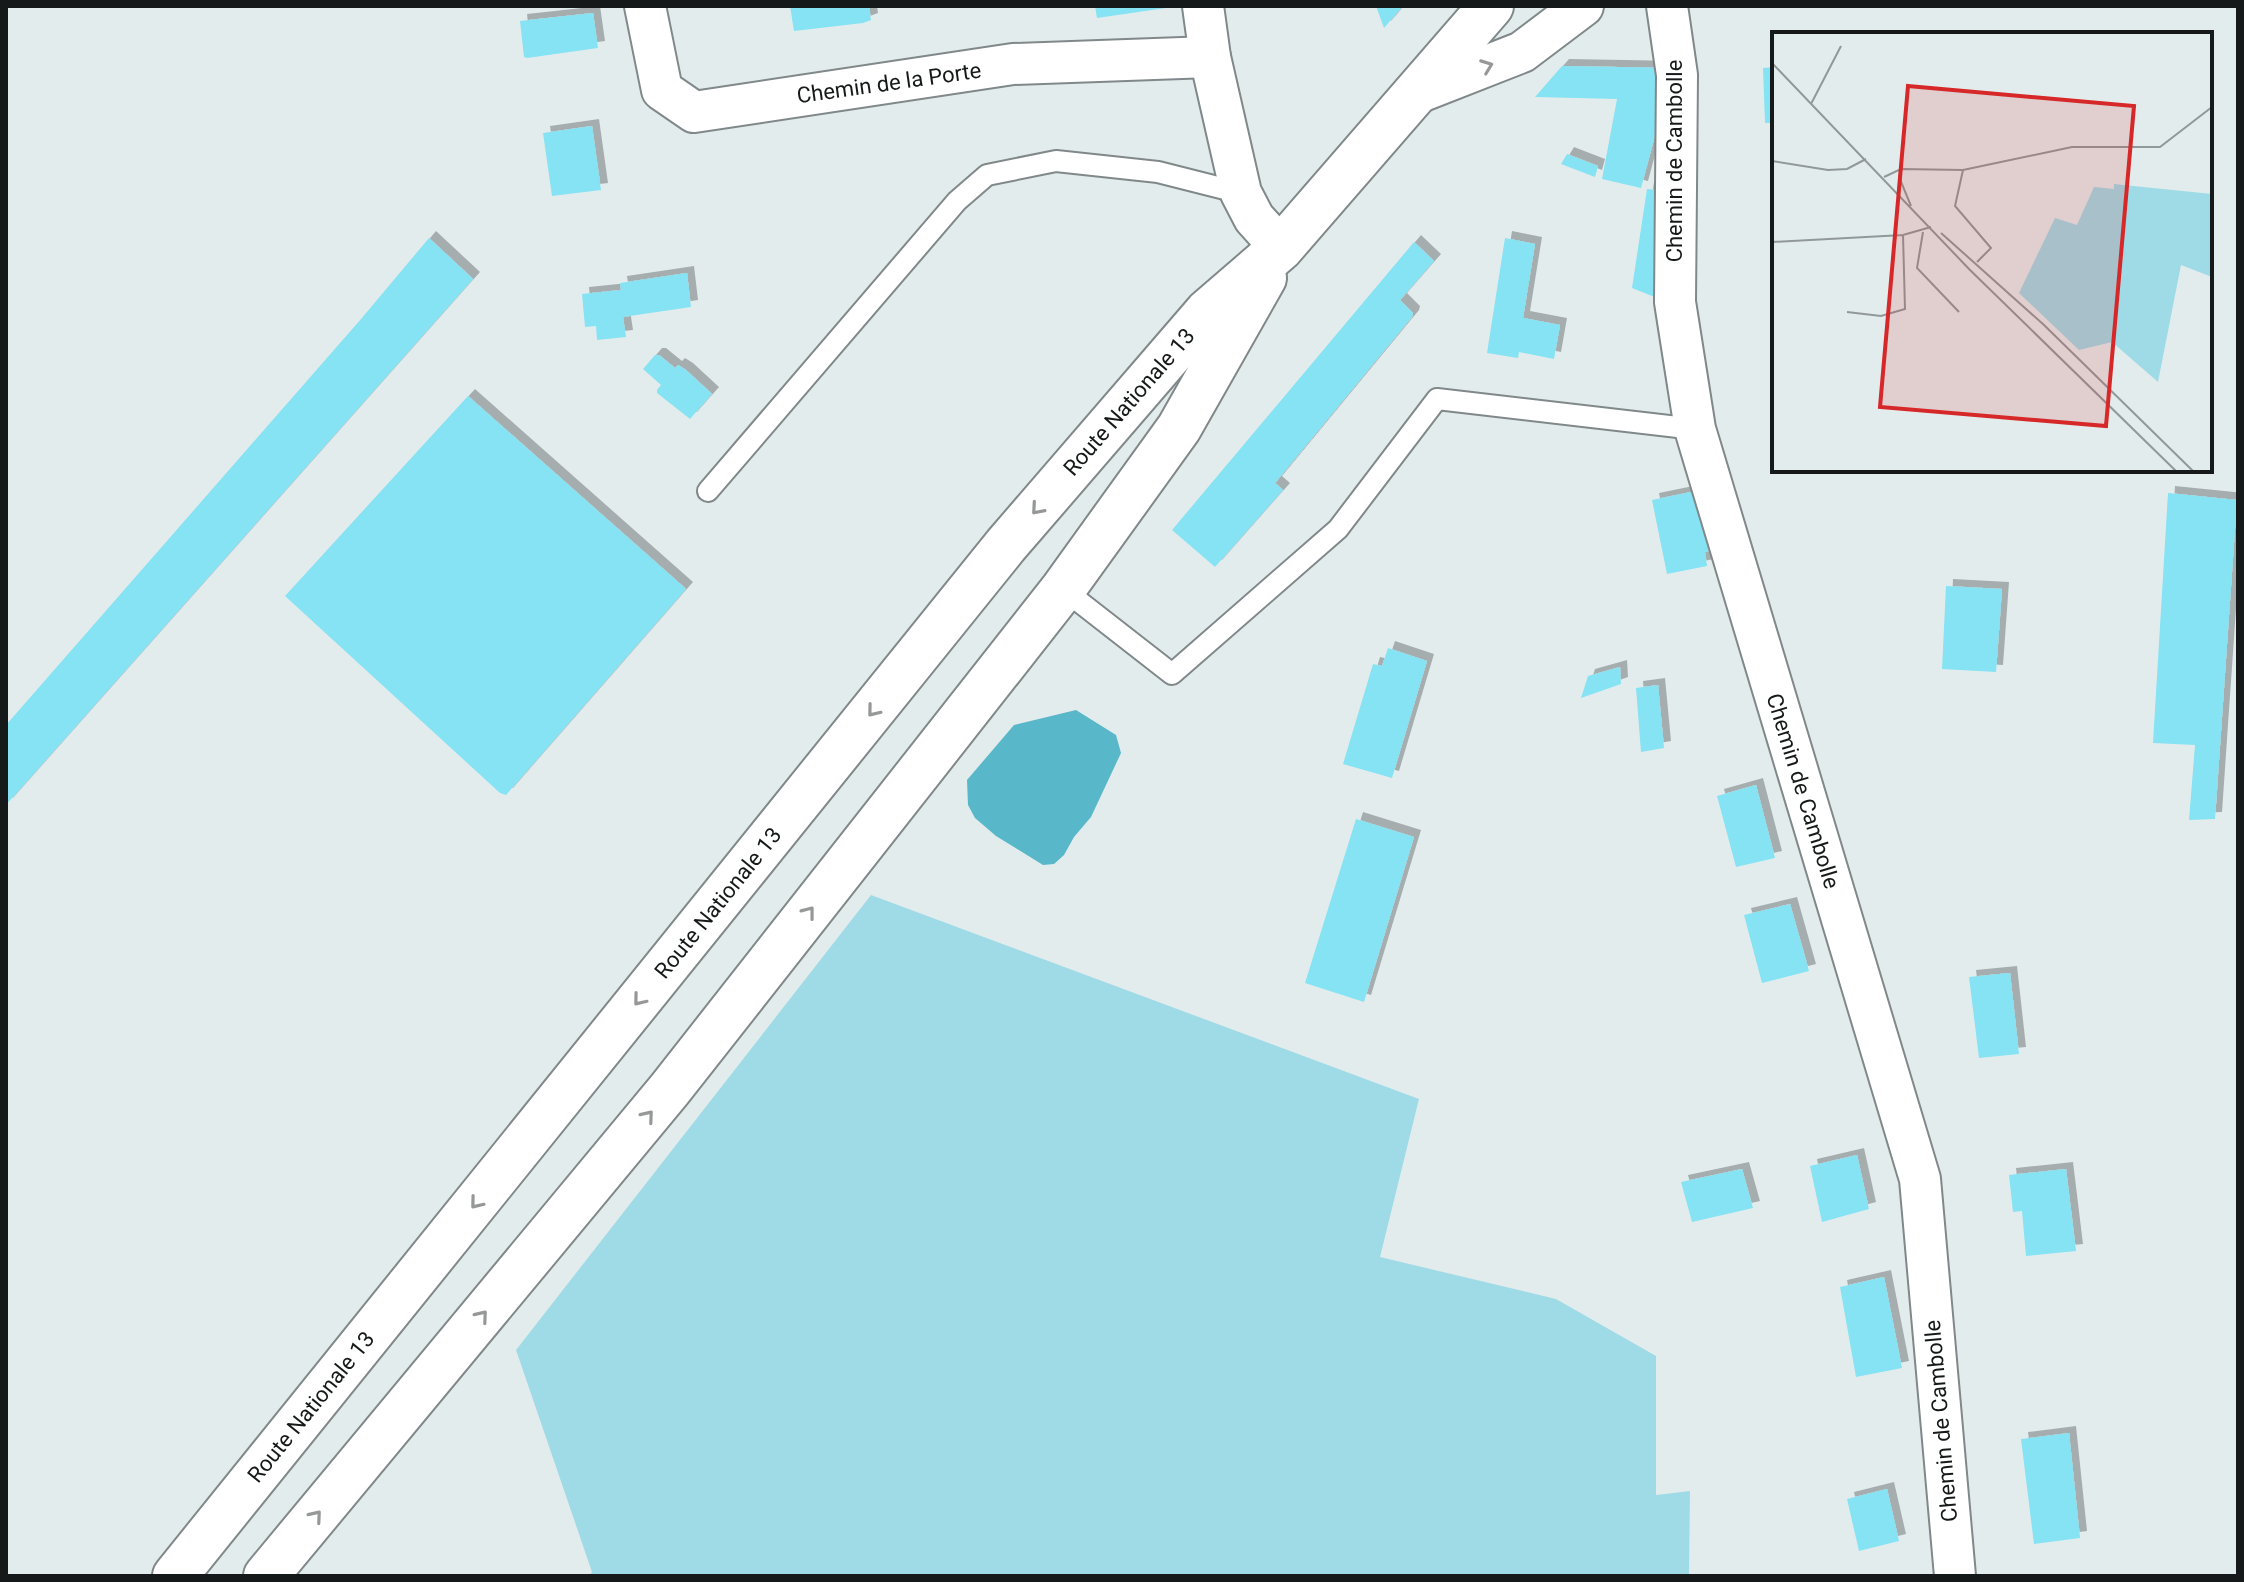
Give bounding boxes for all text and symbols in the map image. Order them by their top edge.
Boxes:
inset map [1772,32,2212,472]
street label: Chemin de la Porte [795,58,983,108]
one-way arrow [1479,59,1493,76]
street label: Chemin de Cambolle [1662,60,1687,262]
street label: Route Nationale 13 [1058,323,1200,481]
one-way arrow [1032,500,1047,515]
street label: Chemin de Cambolle [1761,690,1845,892]
one-way arrow [868,702,883,716]
street label: Route Nationale 13 [650,823,786,983]
one-way arrow [800,906,814,921]
one-way arrow [635,991,649,1006]
one-way arrow [638,1110,653,1125]
one-way arrow [471,1194,486,1208]
one-way arrow [472,1311,487,1325]
street label: Chemin de Cambolle [1920,1319,1962,1523]
street label: Route Nationale 13 [243,1327,379,1487]
one-way arrow [306,1511,321,1525]

